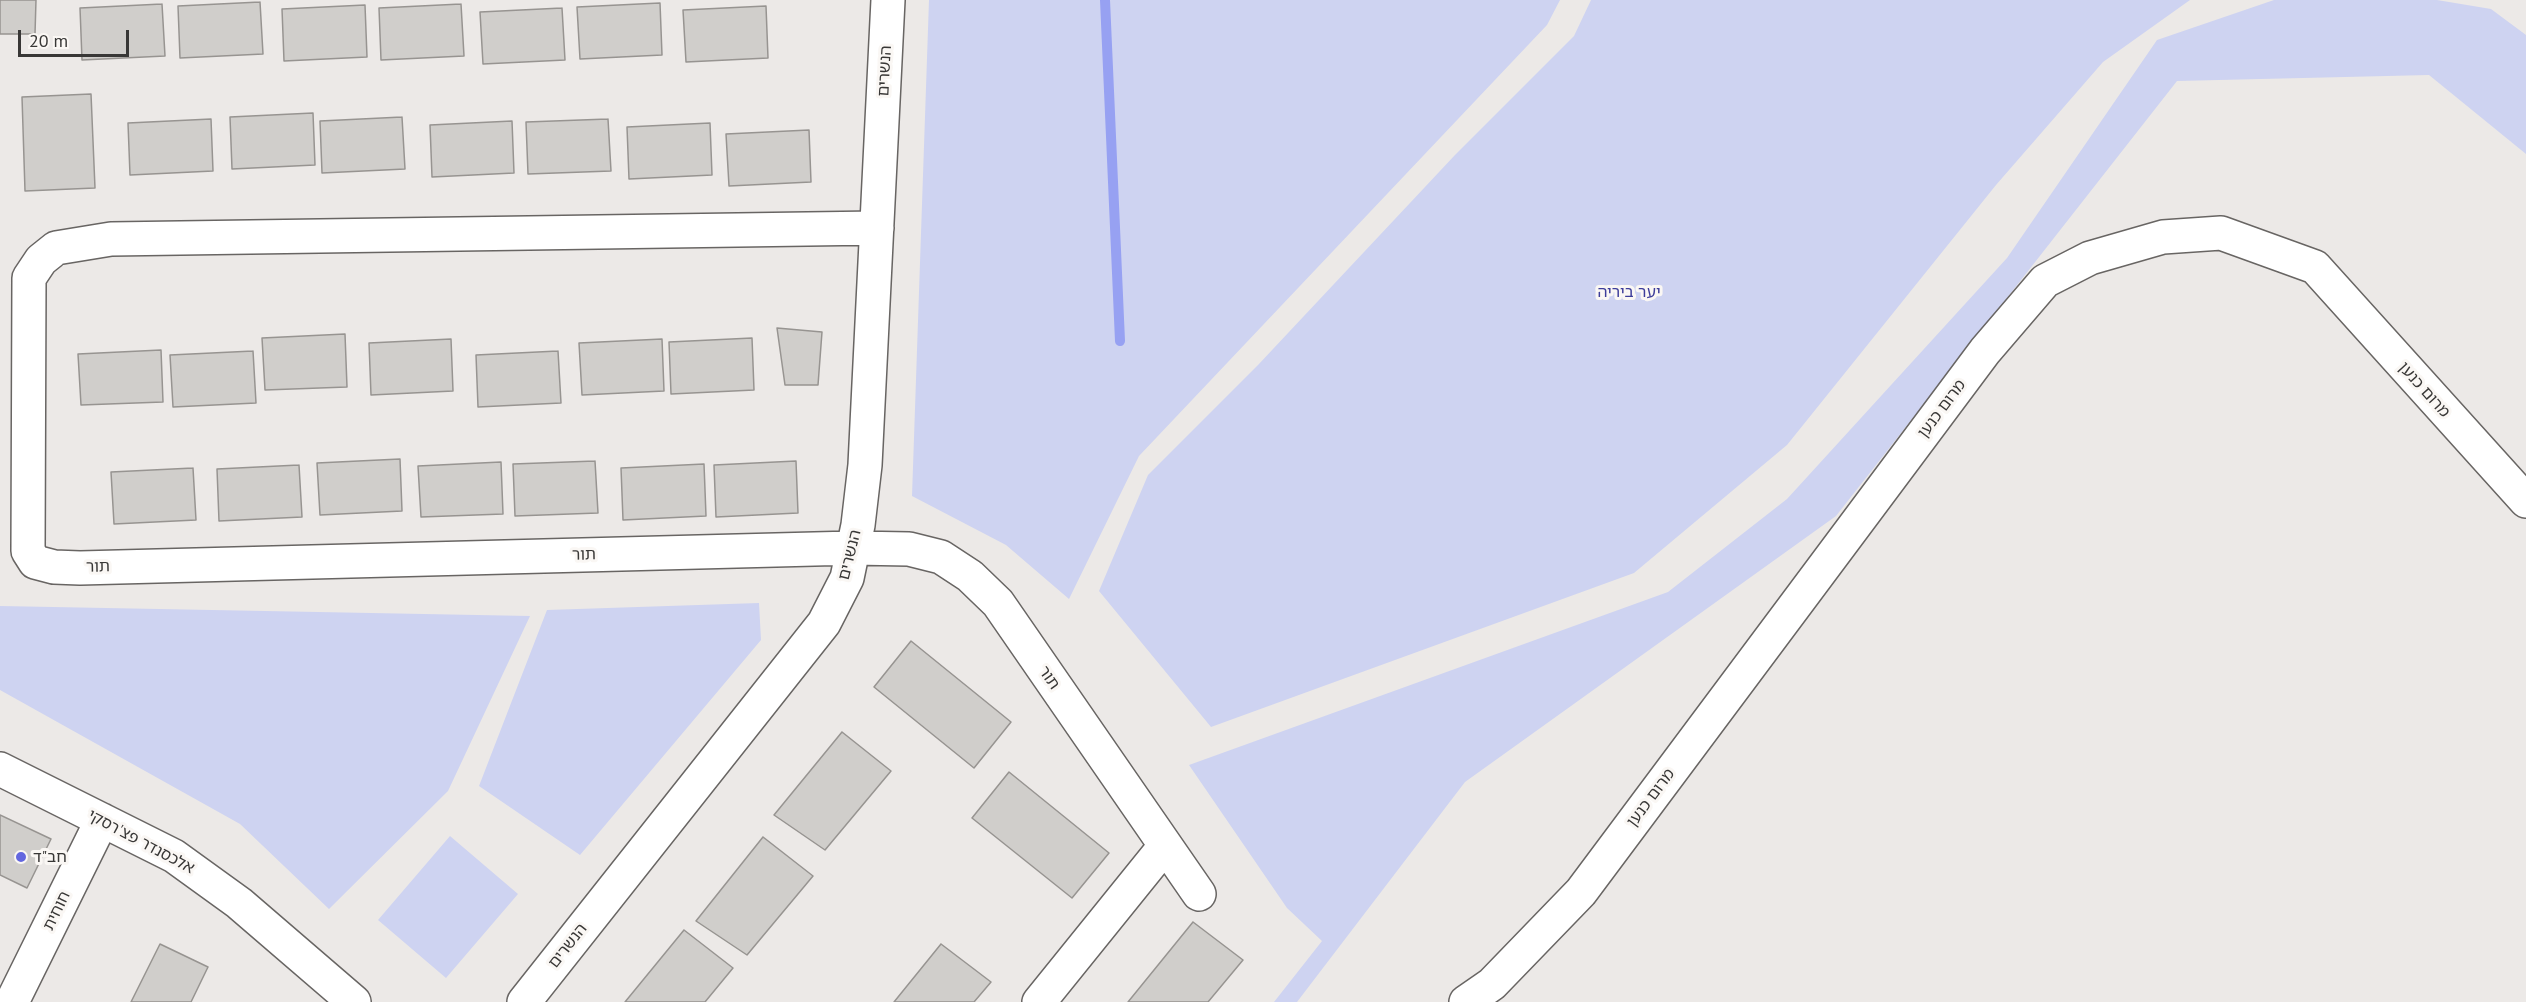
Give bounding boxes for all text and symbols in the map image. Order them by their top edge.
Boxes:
scale bar [21,18,132,56]
text: 20 m [29,29,68,52]
street label: הנשרים [874,45,896,97]
park label: יער ביריה [1597,282,1661,302]
street label: מרום כנען [2394,358,2454,422]
street label: מרום כנען [1914,376,1970,442]
street label: הנשרים [834,528,866,582]
street label: תור [572,545,596,565]
street label: תור [86,557,110,577]
street label: תור [1034,663,1064,693]
street label: מרום כנען [1623,765,1679,831]
street label: אלכסנדר פצ'רסקי [84,806,198,878]
place label: חב"ד [33,847,67,867]
marker: חב"ד [14,850,28,864]
street label: חוחית [39,888,75,934]
street label: הנשרים [545,920,591,972]

